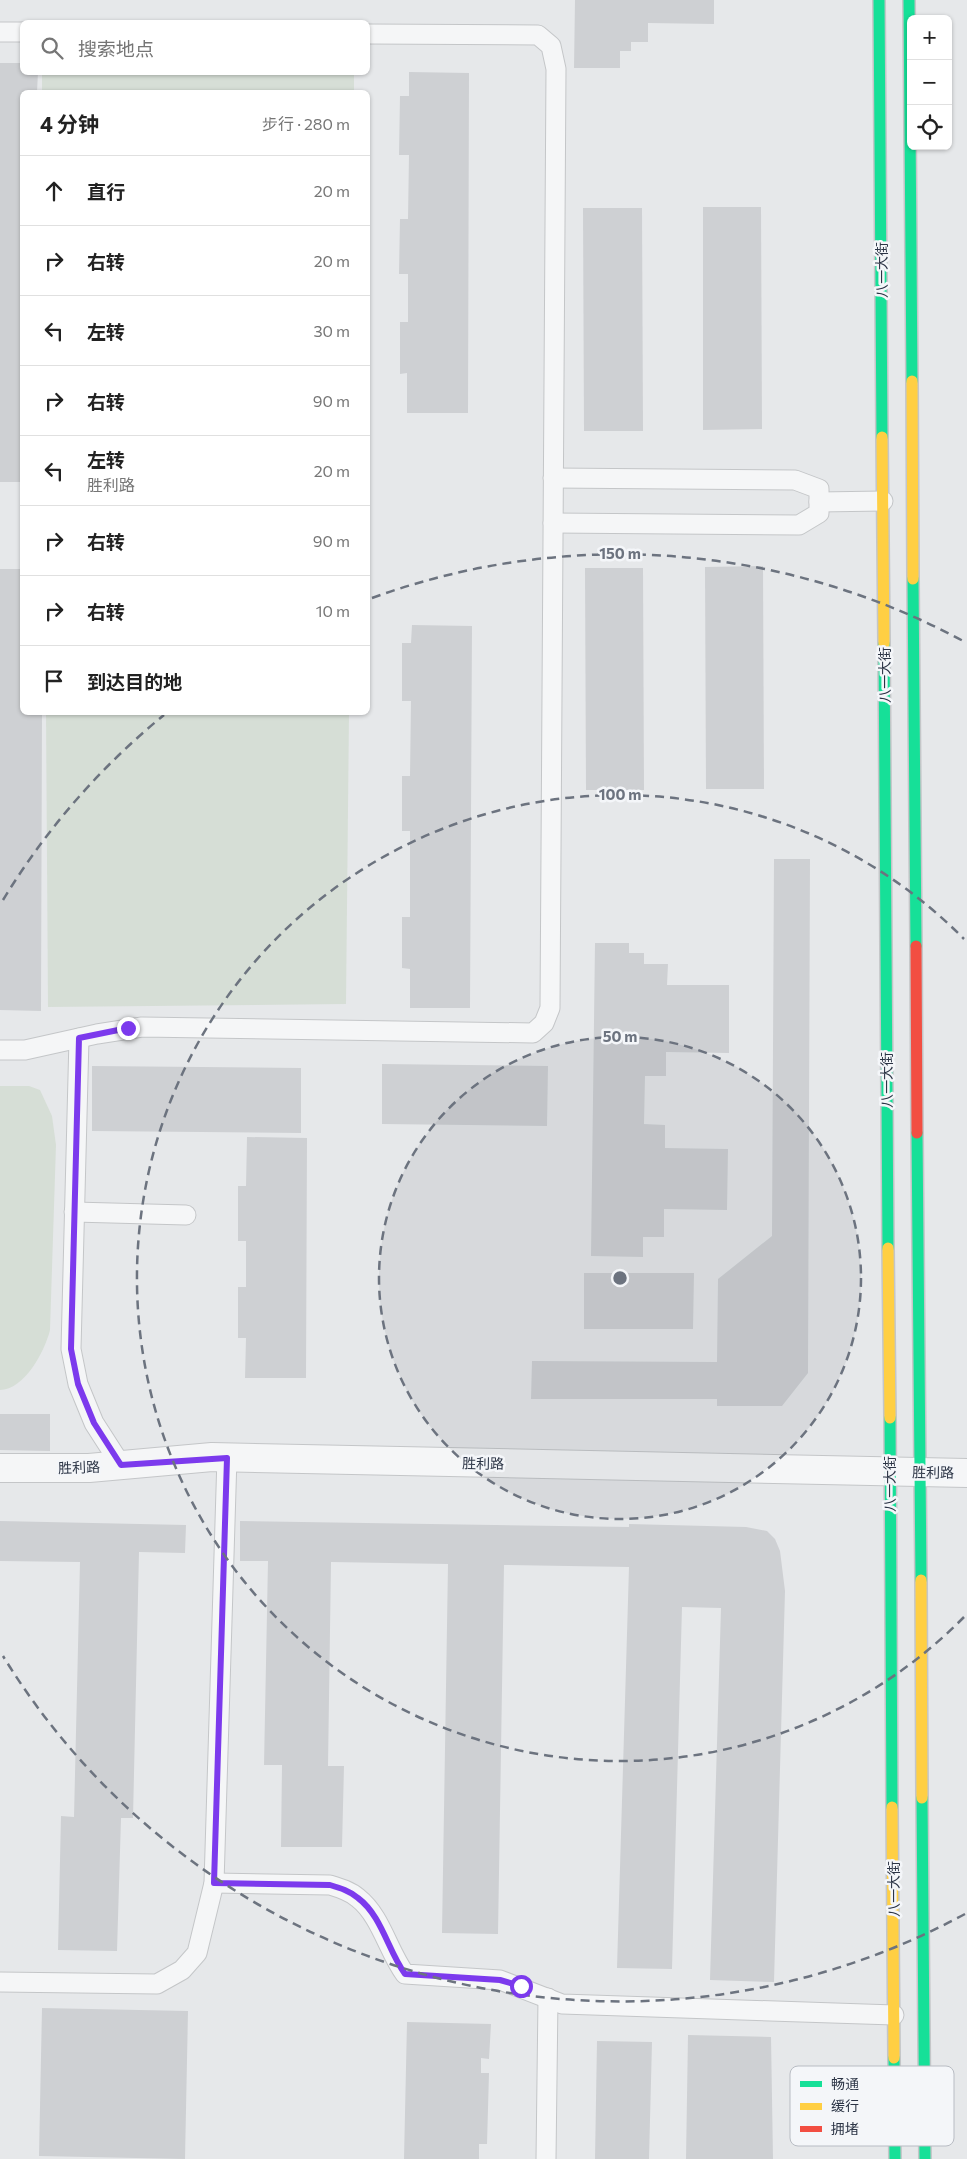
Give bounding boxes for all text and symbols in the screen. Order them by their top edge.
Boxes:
map controls [907,15,952,150]
button: + [907,15,952,60]
search box [20,20,370,75]
icon: search [38,34,66,62]
text: 搜索地点 [78,37,154,60]
button: − [907,60,952,105]
button: locate [907,105,952,150]
text: 4 分钟 [40,111,99,136]
text: 步行 · 280 m [262,114,350,133]
icon: ahead [40,177,68,205]
text: 直行 [87,180,125,203]
text: 20 m [314,181,350,200]
street label: 八一大街 [873,242,890,298]
icon: right [40,247,68,275]
text: 右转 [87,250,125,273]
text: 20 m [314,251,350,270]
icon: left [40,317,68,345]
text: 左转 [87,320,125,343]
text: 30 m [313,321,350,340]
icon: right [40,387,68,415]
text: 右转 [87,390,125,413]
text: 90 m [313,391,350,410]
text: 左转 [87,448,125,471]
icon: left [40,457,68,485]
text: 20 m [314,461,350,480]
text: 胜利路 [87,475,135,494]
icon: right [40,527,68,555]
text: 右转 [87,530,125,553]
text: 90 m [313,531,350,550]
text: 150 m [599,544,641,562]
icon: right [40,597,68,625]
text: 右转 [87,600,125,623]
text: 10 m [316,601,350,620]
street label: 八一大街 [876,647,893,703]
icon: arrive [40,667,68,695]
text: 到达目的地 [87,670,182,693]
text: 100 m [599,785,641,803]
route end [117,1017,140,1040]
text: 50 m [603,1027,637,1045]
street label: 八一大街 [878,1052,895,1108]
centre of rings [611,1269,629,1287]
street label: 胜利路 [462,1454,504,1472]
street label: 八一大街 [881,1456,898,1512]
street label: 胜利路 [58,1458,100,1476]
street label: 胜利路 [912,1463,954,1481]
street label: 八一大街 [885,1861,902,1917]
route start [510,1975,533,1998]
legend [790,2066,954,2146]
text: 畅通 [831,2075,859,2092]
text: 缓行 [831,2097,859,2114]
text: 拥堵 [831,2120,859,2137]

